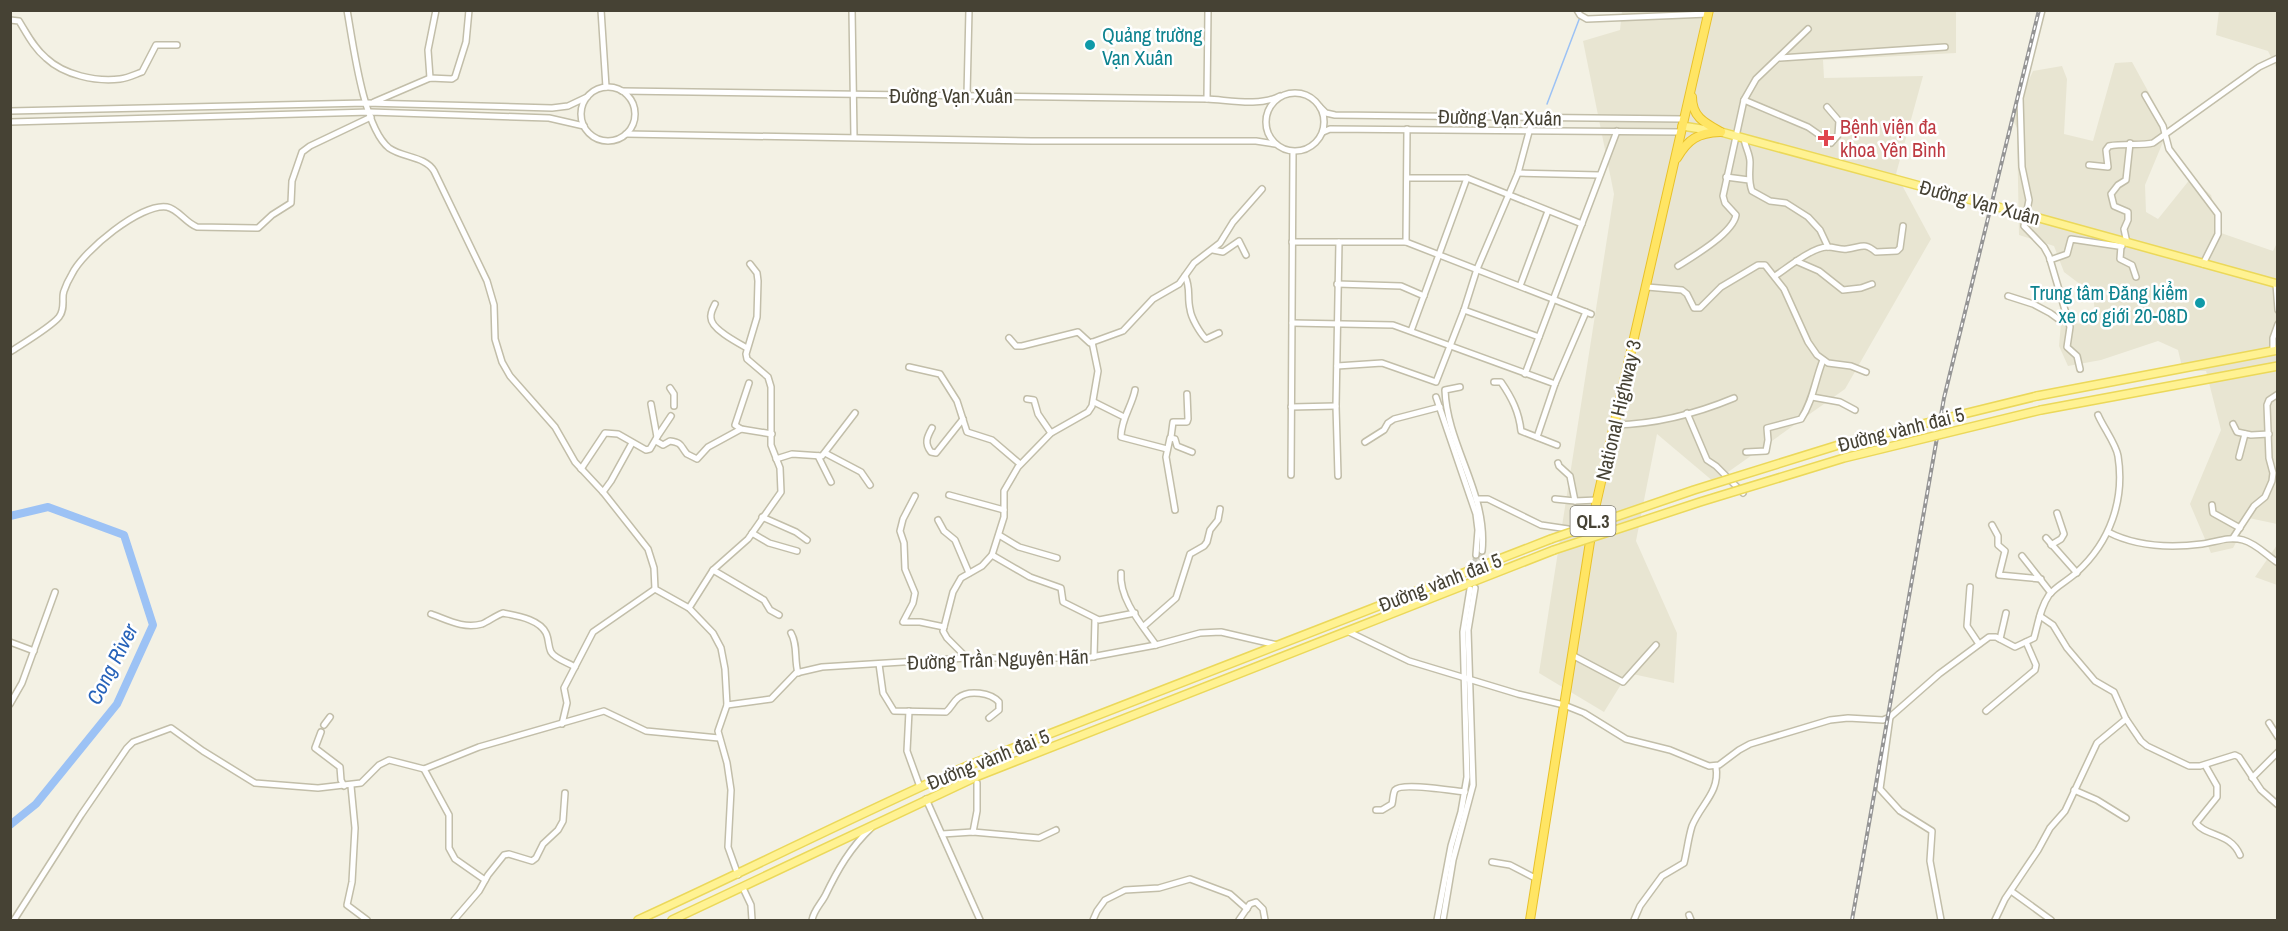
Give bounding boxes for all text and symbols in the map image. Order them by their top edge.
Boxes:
place label: Quảng trường Vạn Xuân [1102,21,1202,71]
marker: Quảng trường Vạn Xuân [1083,38,1097,52]
street label: Đường Vạn Xuân [889,82,1013,109]
street label: Đường Vạn Xuân [1438,102,1562,132]
place label: Bệnh viện đa khoa Yên Bình [1840,113,1946,163]
marker: Bệnh viện đa khoa Yên Bình [1817,129,1835,147]
street label: Đường Vạn Xuân [1917,173,2043,231]
place label: Trung tâm Đăng kiểm xe cơ giới 20-08D [2030,279,2188,329]
marker: Trung tâm Đăng kiểm xe cơ giới 20-08D [2193,296,2207,310]
street label: National Highway 3 [1589,337,1647,483]
street label: Đường vành đai 5 [1835,400,1967,458]
road number: QL.3 [1570,506,1616,536]
street label: Đường vành đai 5 [1375,546,1505,618]
water label: Cong River [79,617,145,709]
street label: Đường Trần Nguyên Hãn [907,642,1089,676]
street label: Đường vành đai 5 [923,722,1053,796]

